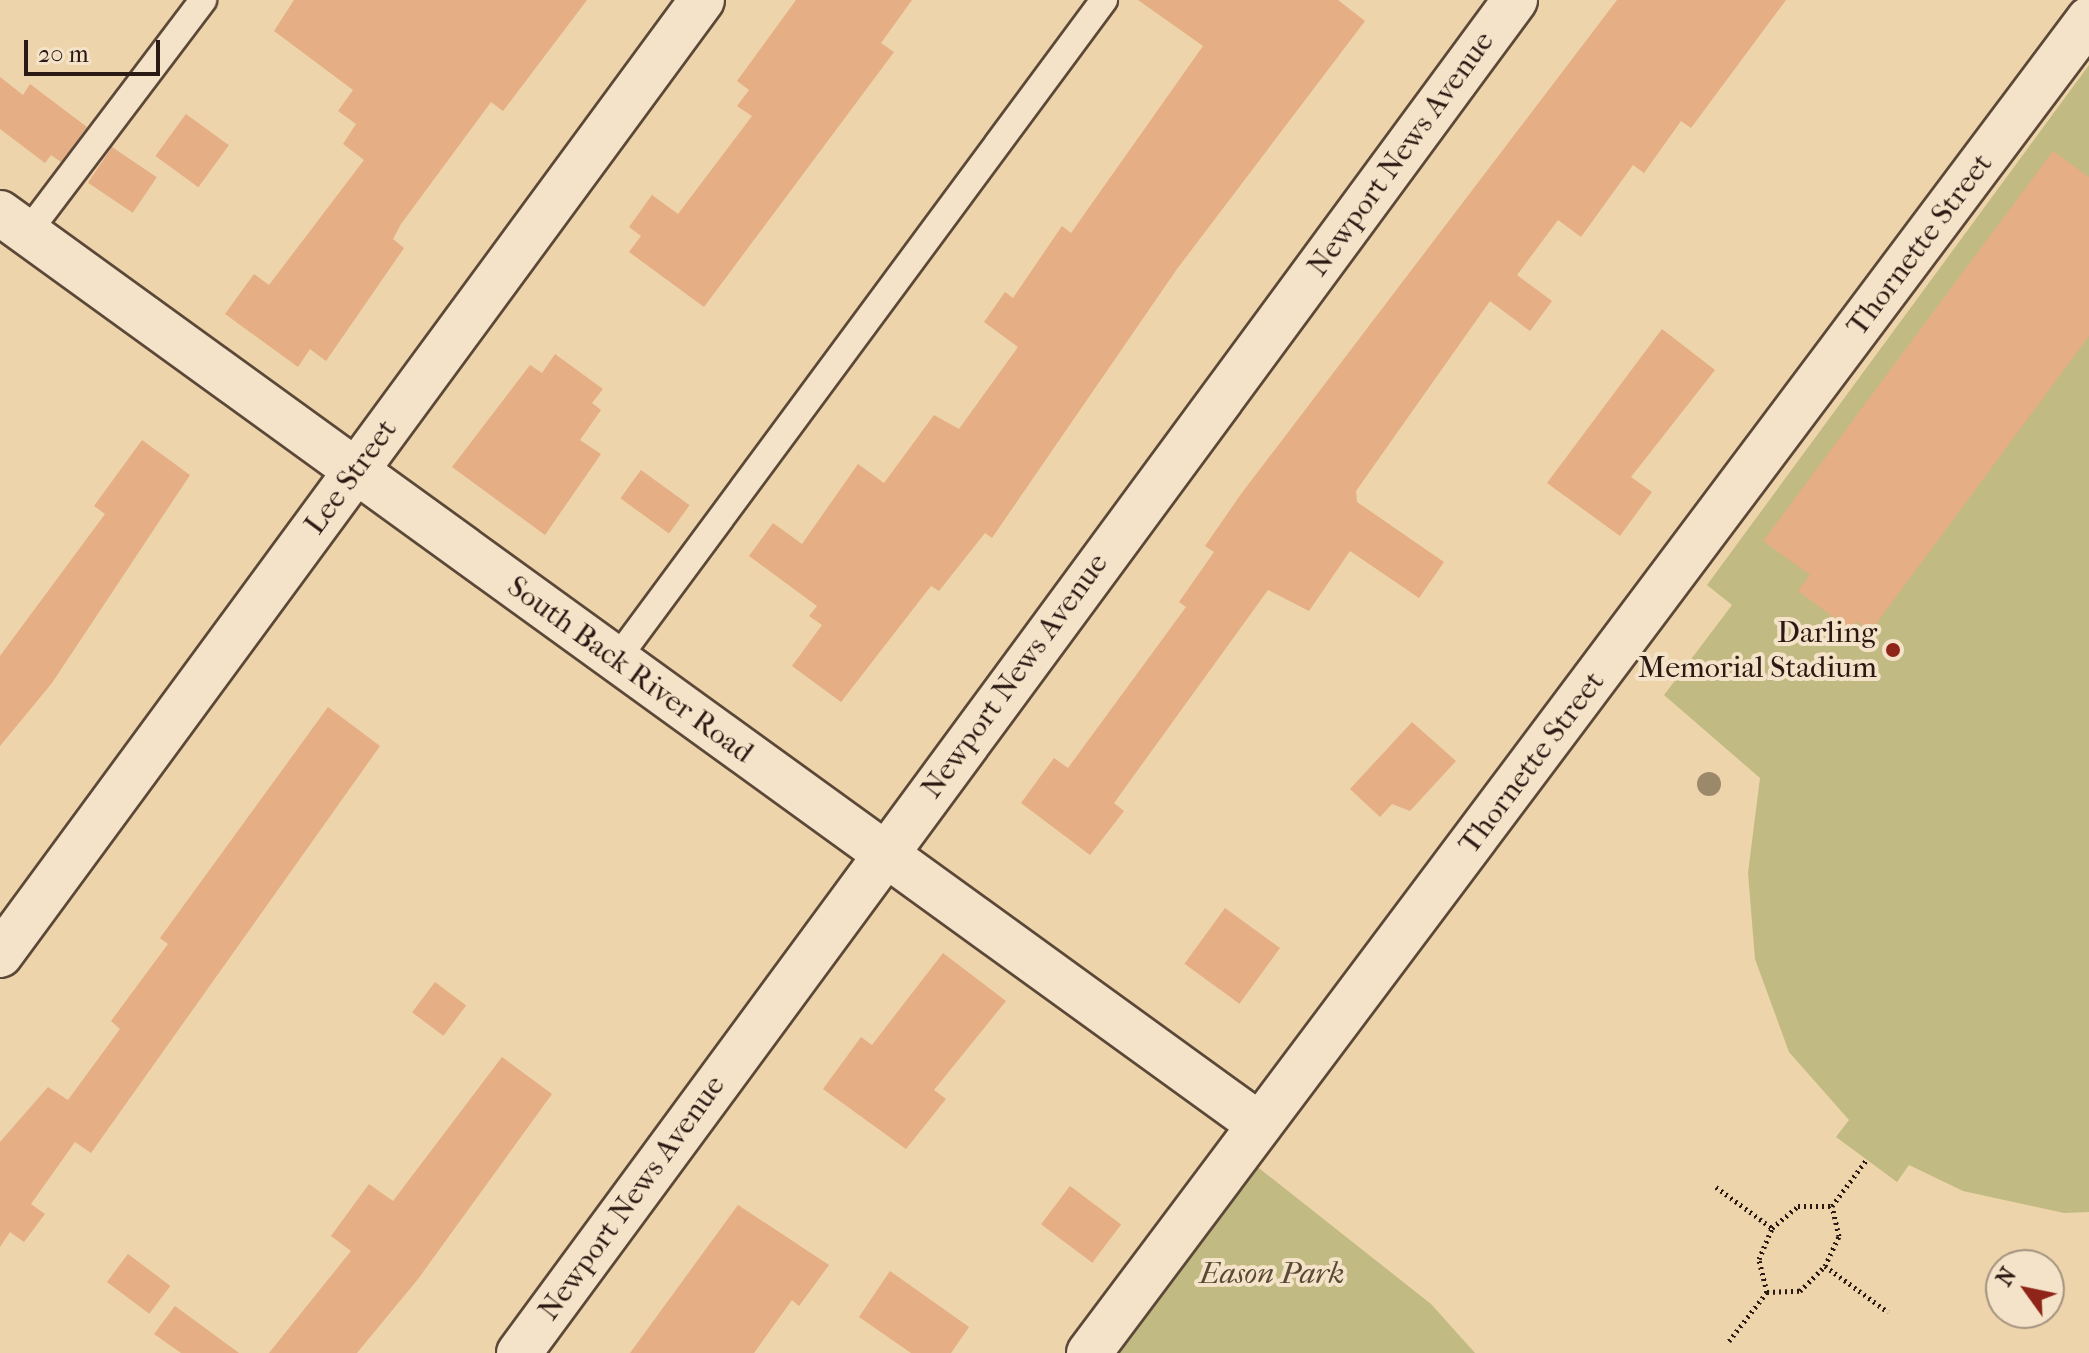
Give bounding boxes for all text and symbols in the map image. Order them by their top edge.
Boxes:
scale bar [28,24,164,74]
street label: Newport News Avenue [1300,25,1502,283]
text: 20 m [38,40,89,68]
street label: Thornette Street [1840,147,2000,343]
street label: Lee Street [297,412,405,542]
street label: Newport News Avenue [914,547,1116,805]
street label: South Back River Road [500,569,760,771]
place label: Darling Memorial Stadium [1638,615,1877,686]
marker: Darling Memorial Stadium [1884,641,1902,659]
street label: Thornette Street [1452,665,1612,861]
street label: Newport News Avenue [531,1069,733,1327]
north arrow [1985,1249,2065,1329]
park label: Eason Park [1199,1256,1345,1292]
text: N [1991,1263,2022,1291]

